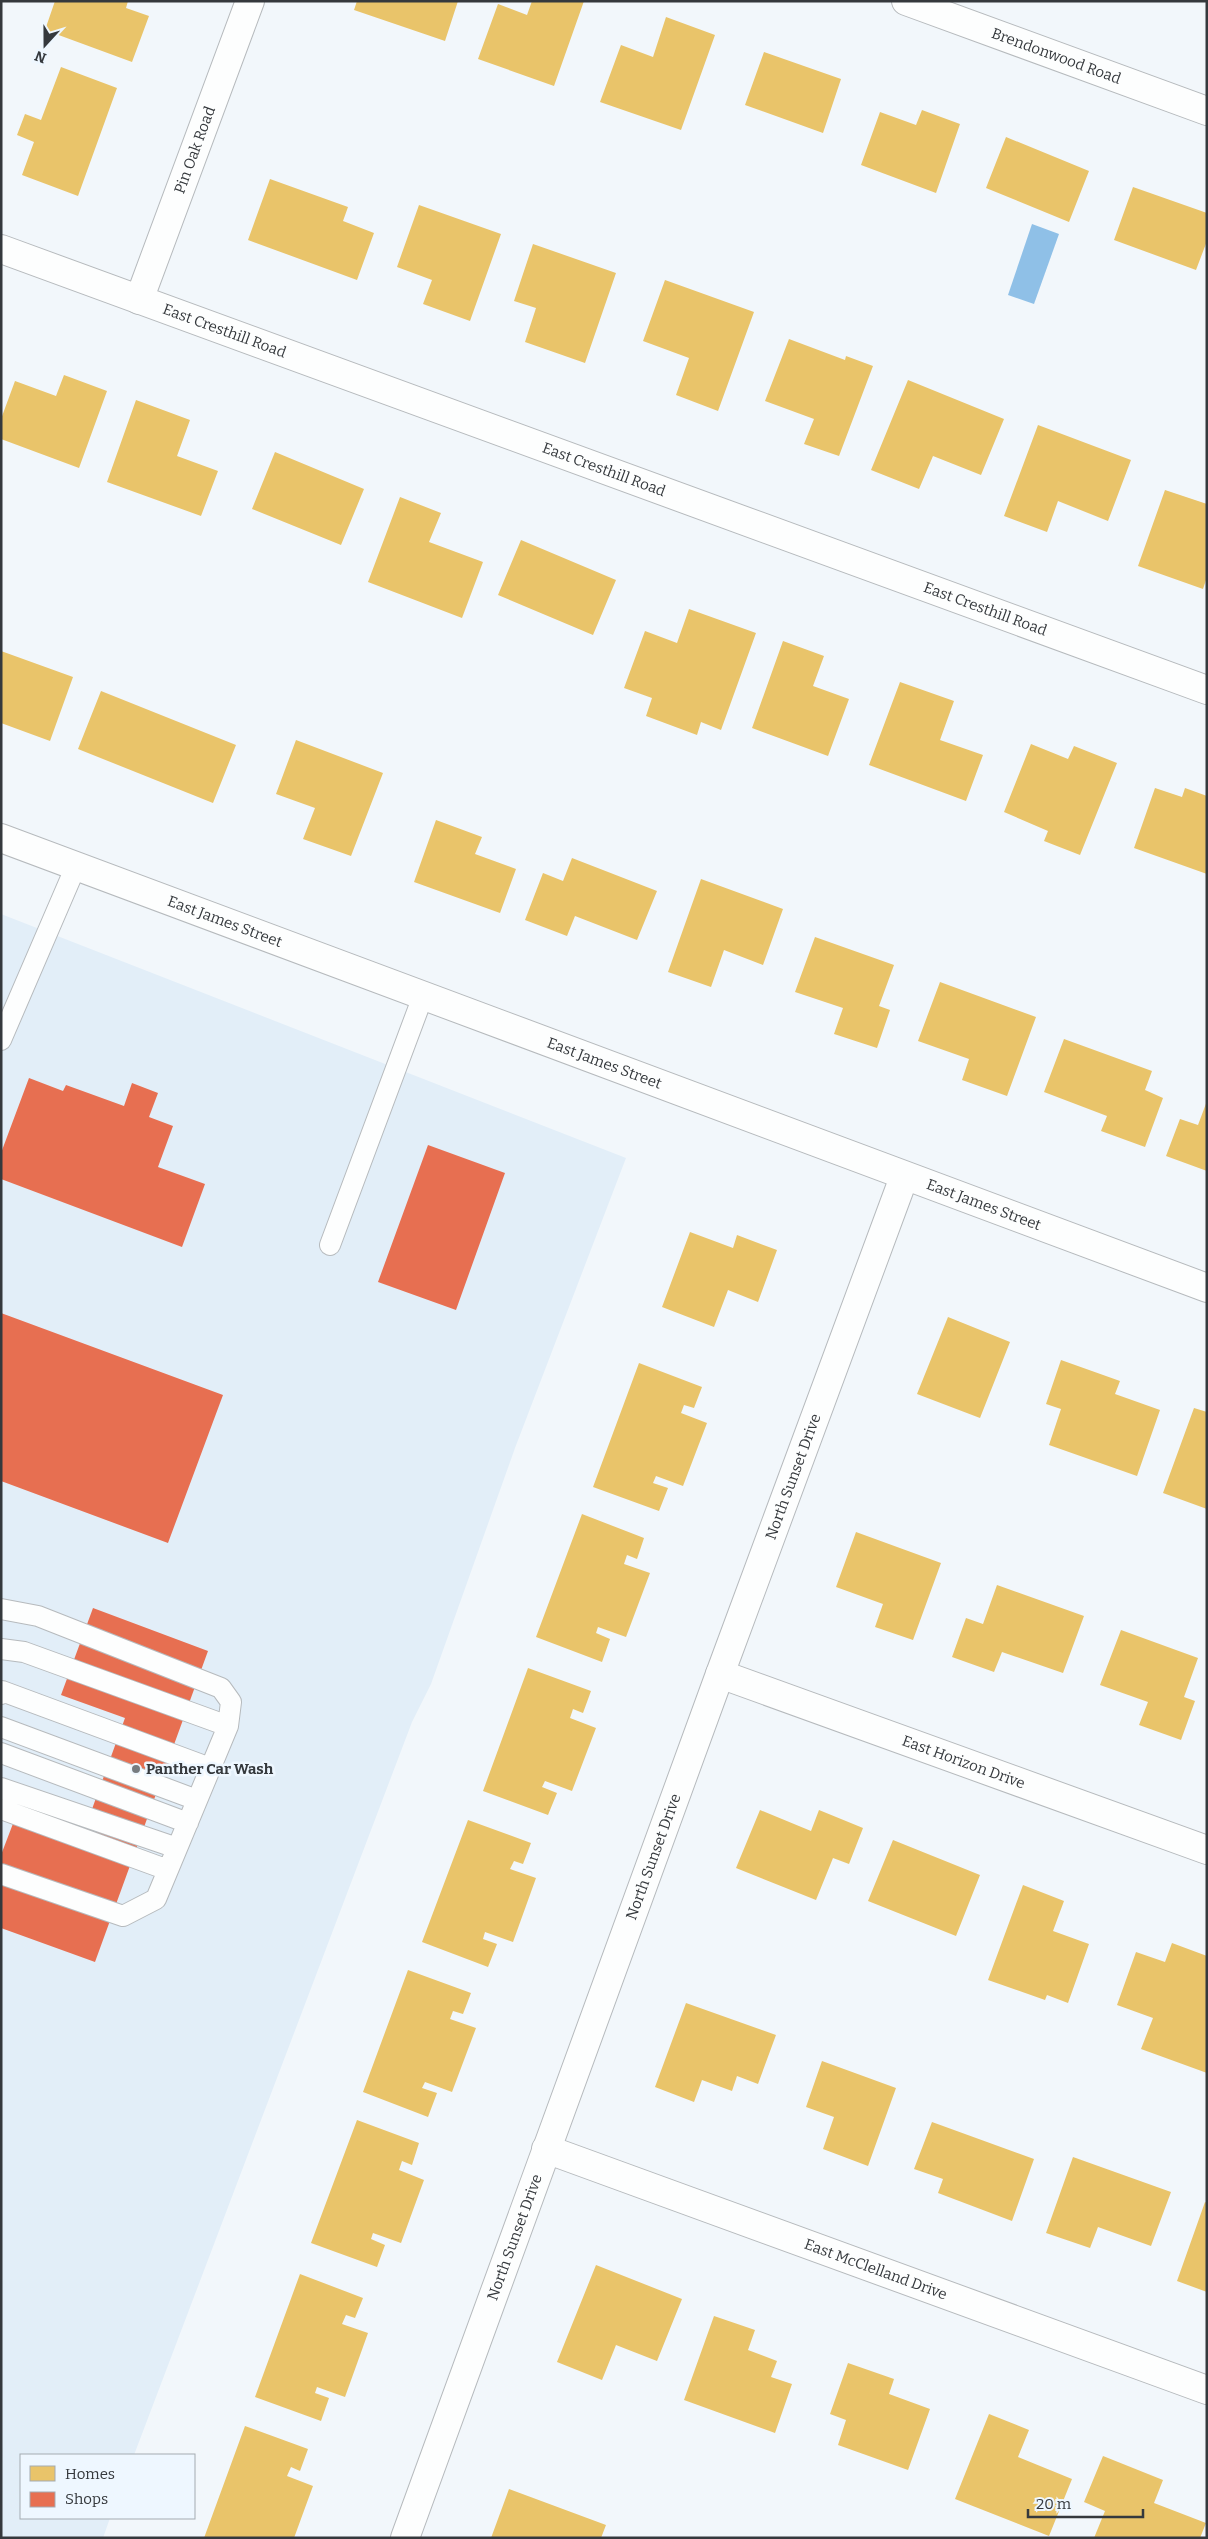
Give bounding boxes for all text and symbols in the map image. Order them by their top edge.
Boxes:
north arrow [20,20,70,70]
street label: Brendonwood Road [989,24,1123,88]
text: N [32,47,49,67]
street label: Pin Oak Road [170,104,219,196]
street label: East Cresthill Road [160,300,289,362]
street label: East Cresthill Road [540,439,668,500]
street label: East Cresthill Road [921,578,1049,640]
street label: East James Street [165,892,285,951]
street label: East James Street [545,1034,665,1093]
street label: East James Street [924,1175,1044,1234]
street label: North Sunset Drive [762,1411,825,1542]
street label: East Horizon Drive [900,1732,1028,1793]
place label: Panther Car Wash [146,1760,274,1778]
marker: Panther Car Wash [130,1763,142,1775]
street label: North Sunset Drive [622,1791,685,1922]
street label: North Sunset Drive [483,2172,546,2303]
street label: East McClelland Drive [802,2235,950,2303]
legend [20,2454,195,2519]
text: Homes [65,2465,115,2483]
scale bar [1028,2486,1143,2518]
text: Shops [65,2490,108,2508]
text: 20 m [1036,2495,1072,2513]

